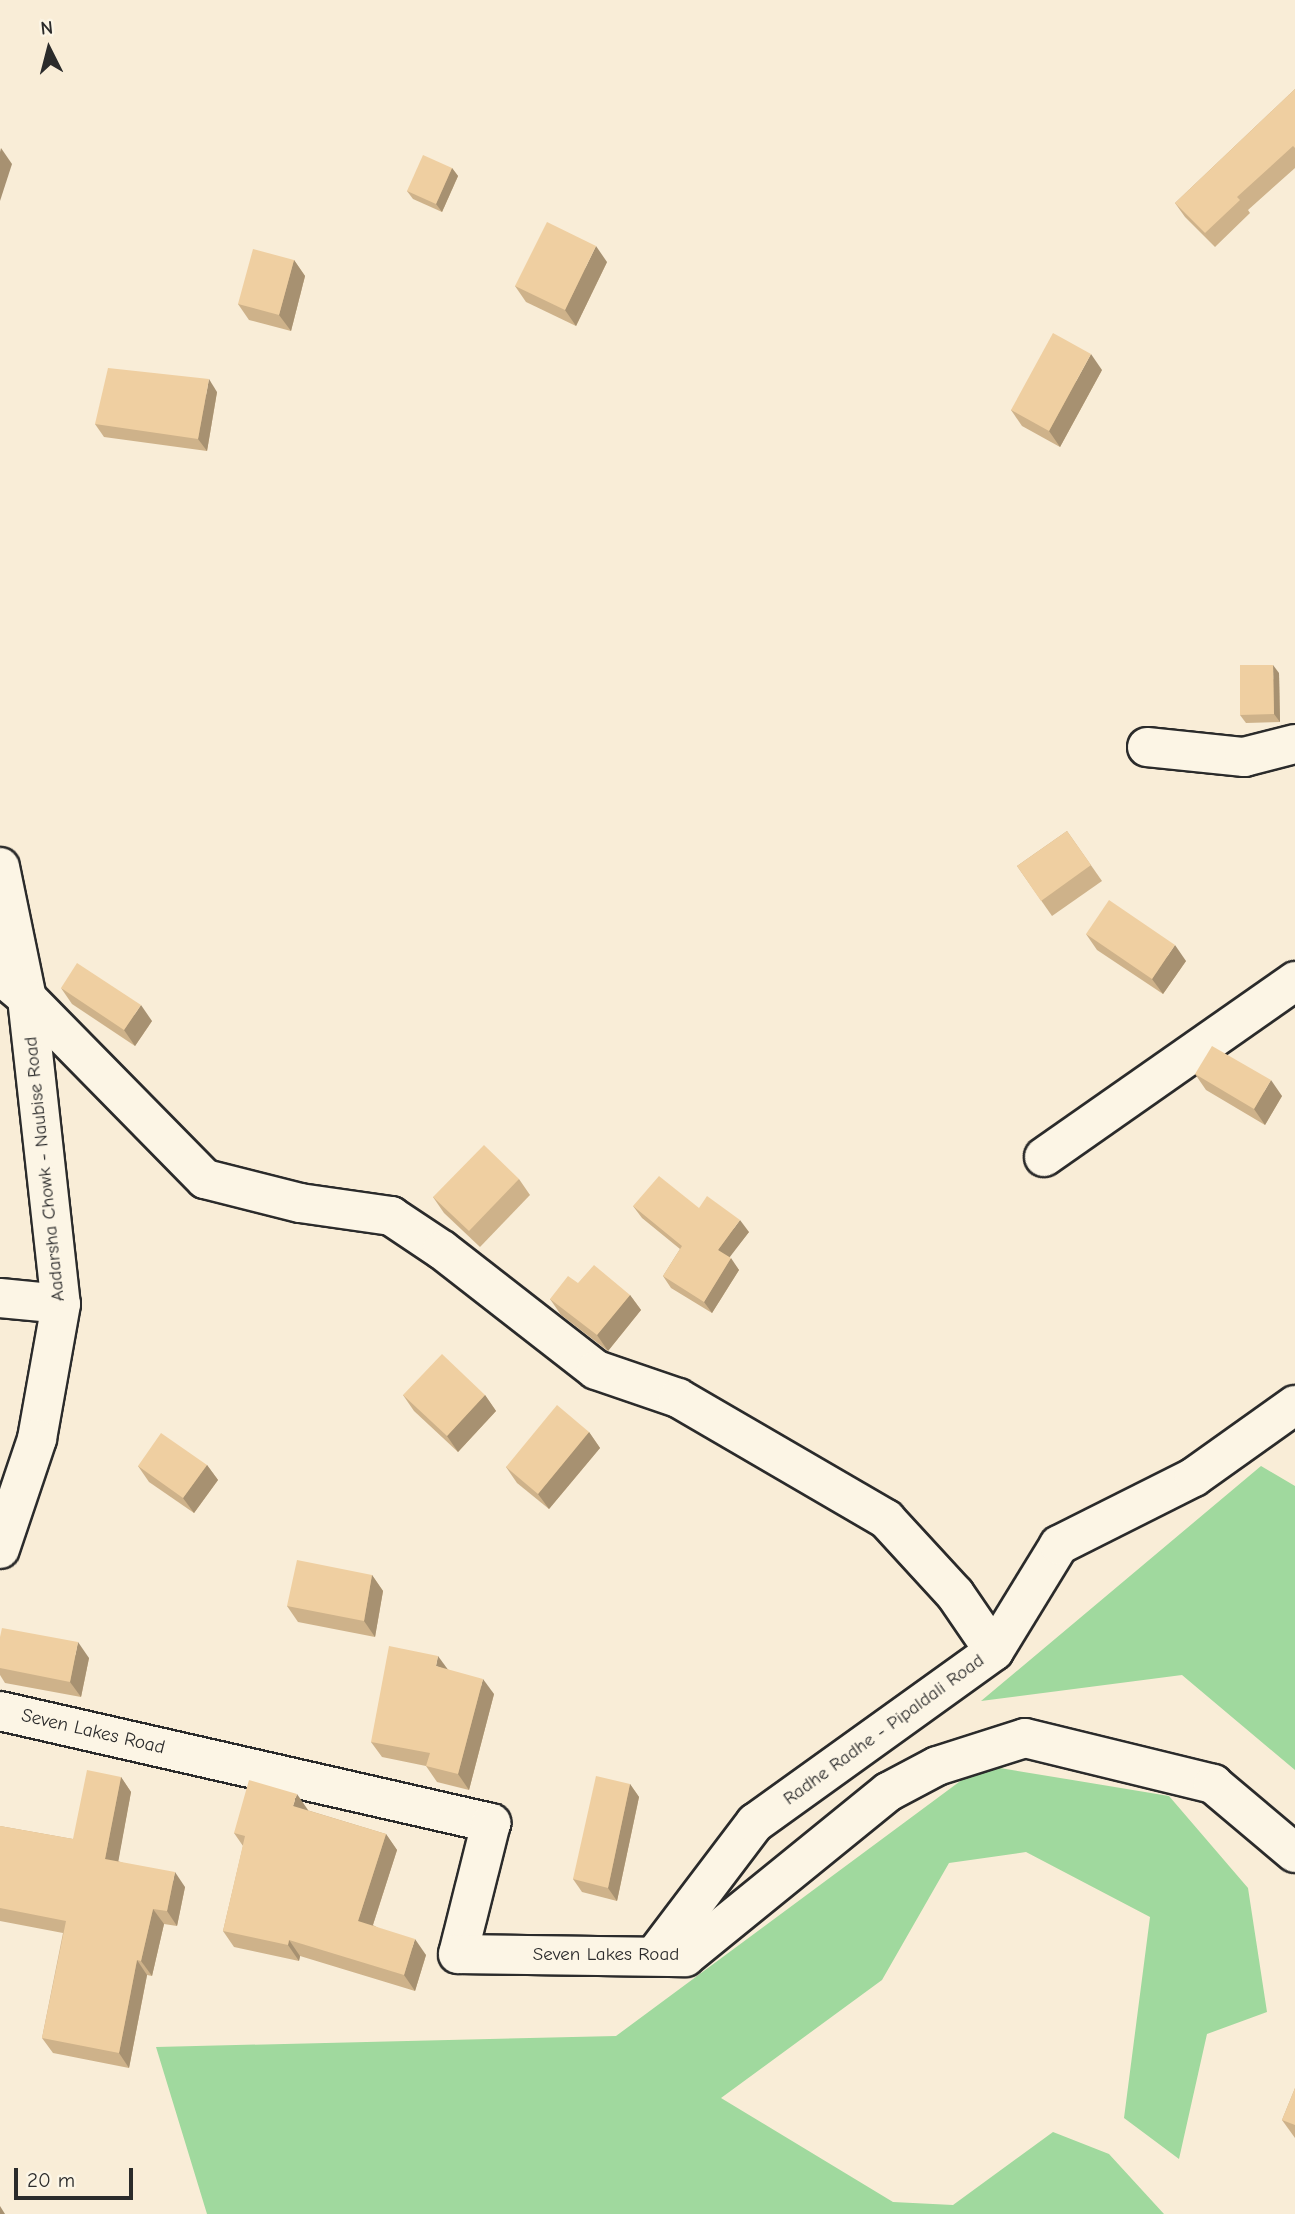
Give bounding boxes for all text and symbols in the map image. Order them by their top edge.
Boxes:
north arrow [14,14,84,84]
text: N [39,17,54,40]
street label: Aadarsha Chowk - Naubise Road [20,1035,70,1303]
street label: Radhe Radhe - Pipaldali Road [779,1649,989,1811]
street label: Seven Lakes Road [19,1704,167,1760]
street label: Seven Lakes Road [533,1944,679,1966]
scale bar [18,2154,136,2198]
text: 20 m [27,2168,75,2192]

